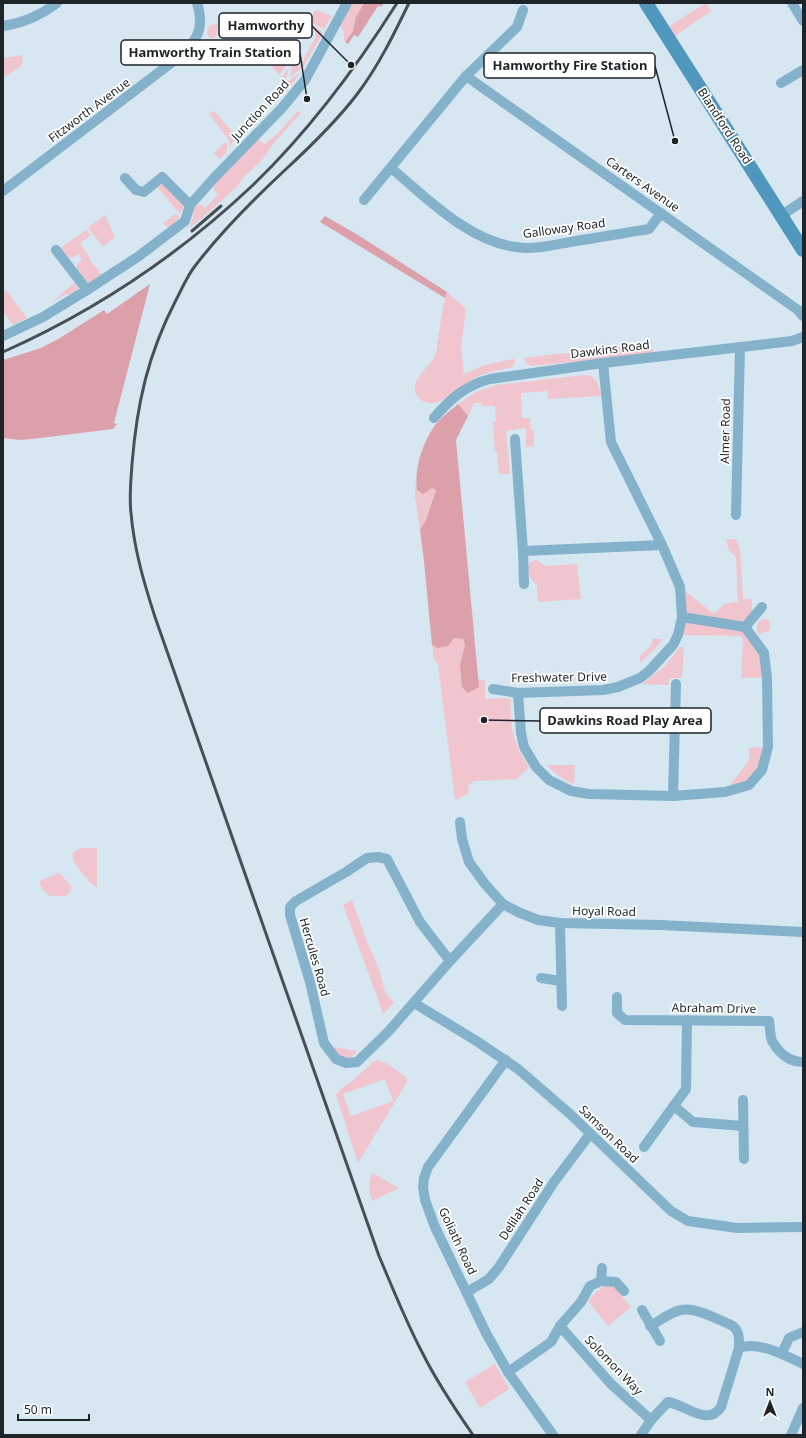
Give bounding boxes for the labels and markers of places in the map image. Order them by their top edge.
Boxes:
callout: Hamworthy [219,13,312,38]
callout: Hamworthy Train Station [121,40,300,65]
callout: Hamworthy Fire Station [484,53,655,78]
callout: Dawkins Road Play Area [540,708,711,733]

